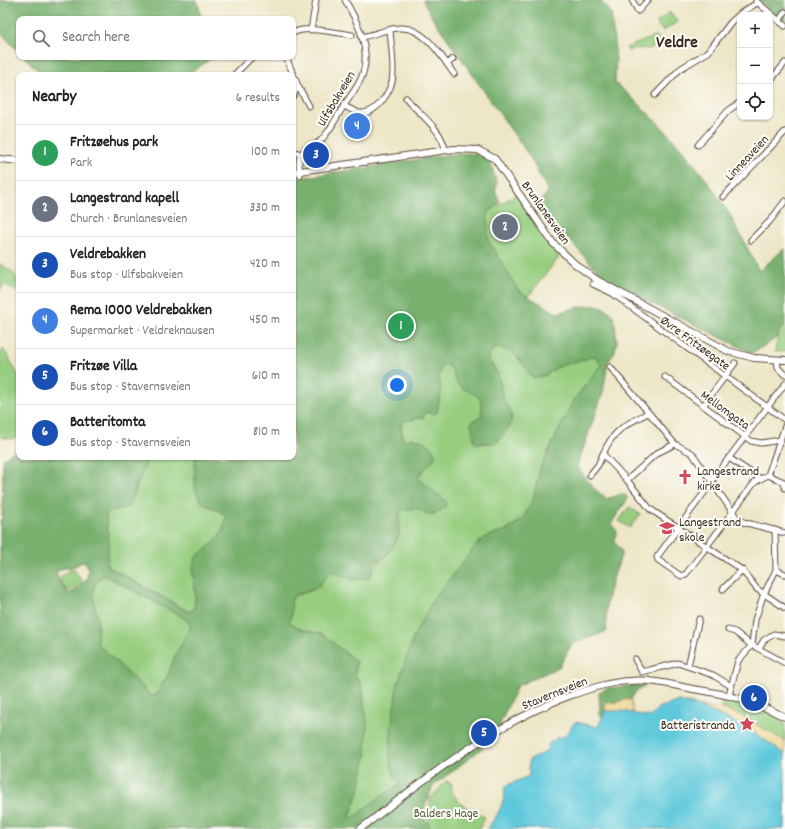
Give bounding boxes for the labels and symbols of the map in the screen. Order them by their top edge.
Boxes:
district label: Veldre [656,32,698,56]
street label: Ulfsbakveien [313,68,361,131]
pin: 4 [344,111,370,141]
street label: Linneaveien [722,131,774,186]
pin: 3 [303,140,329,170]
street label: Brunlanesveien [516,178,574,249]
pin: 2 [492,212,518,242]
pin: 1 [388,311,414,341]
street label: Øvre Fritzøegate [656,312,734,376]
your location [387,375,407,395]
street label: Mellomgata [696,387,754,436]
place label: Langestrand kirke [697,463,759,497]
church icon: Langestrand kirke [676,468,694,486]
place label: Langestrand skole [679,514,741,548]
school or university icon: Langestrand skole [658,519,676,537]
street label: Stavernsveien [519,673,591,716]
pin: 6 [741,683,767,713]
place icon: Batteristranda [738,715,756,733]
place label: Batteristranda [661,717,736,736]
pin: 5 [471,718,497,748]
park label: Balders Hage [414,805,479,824]

